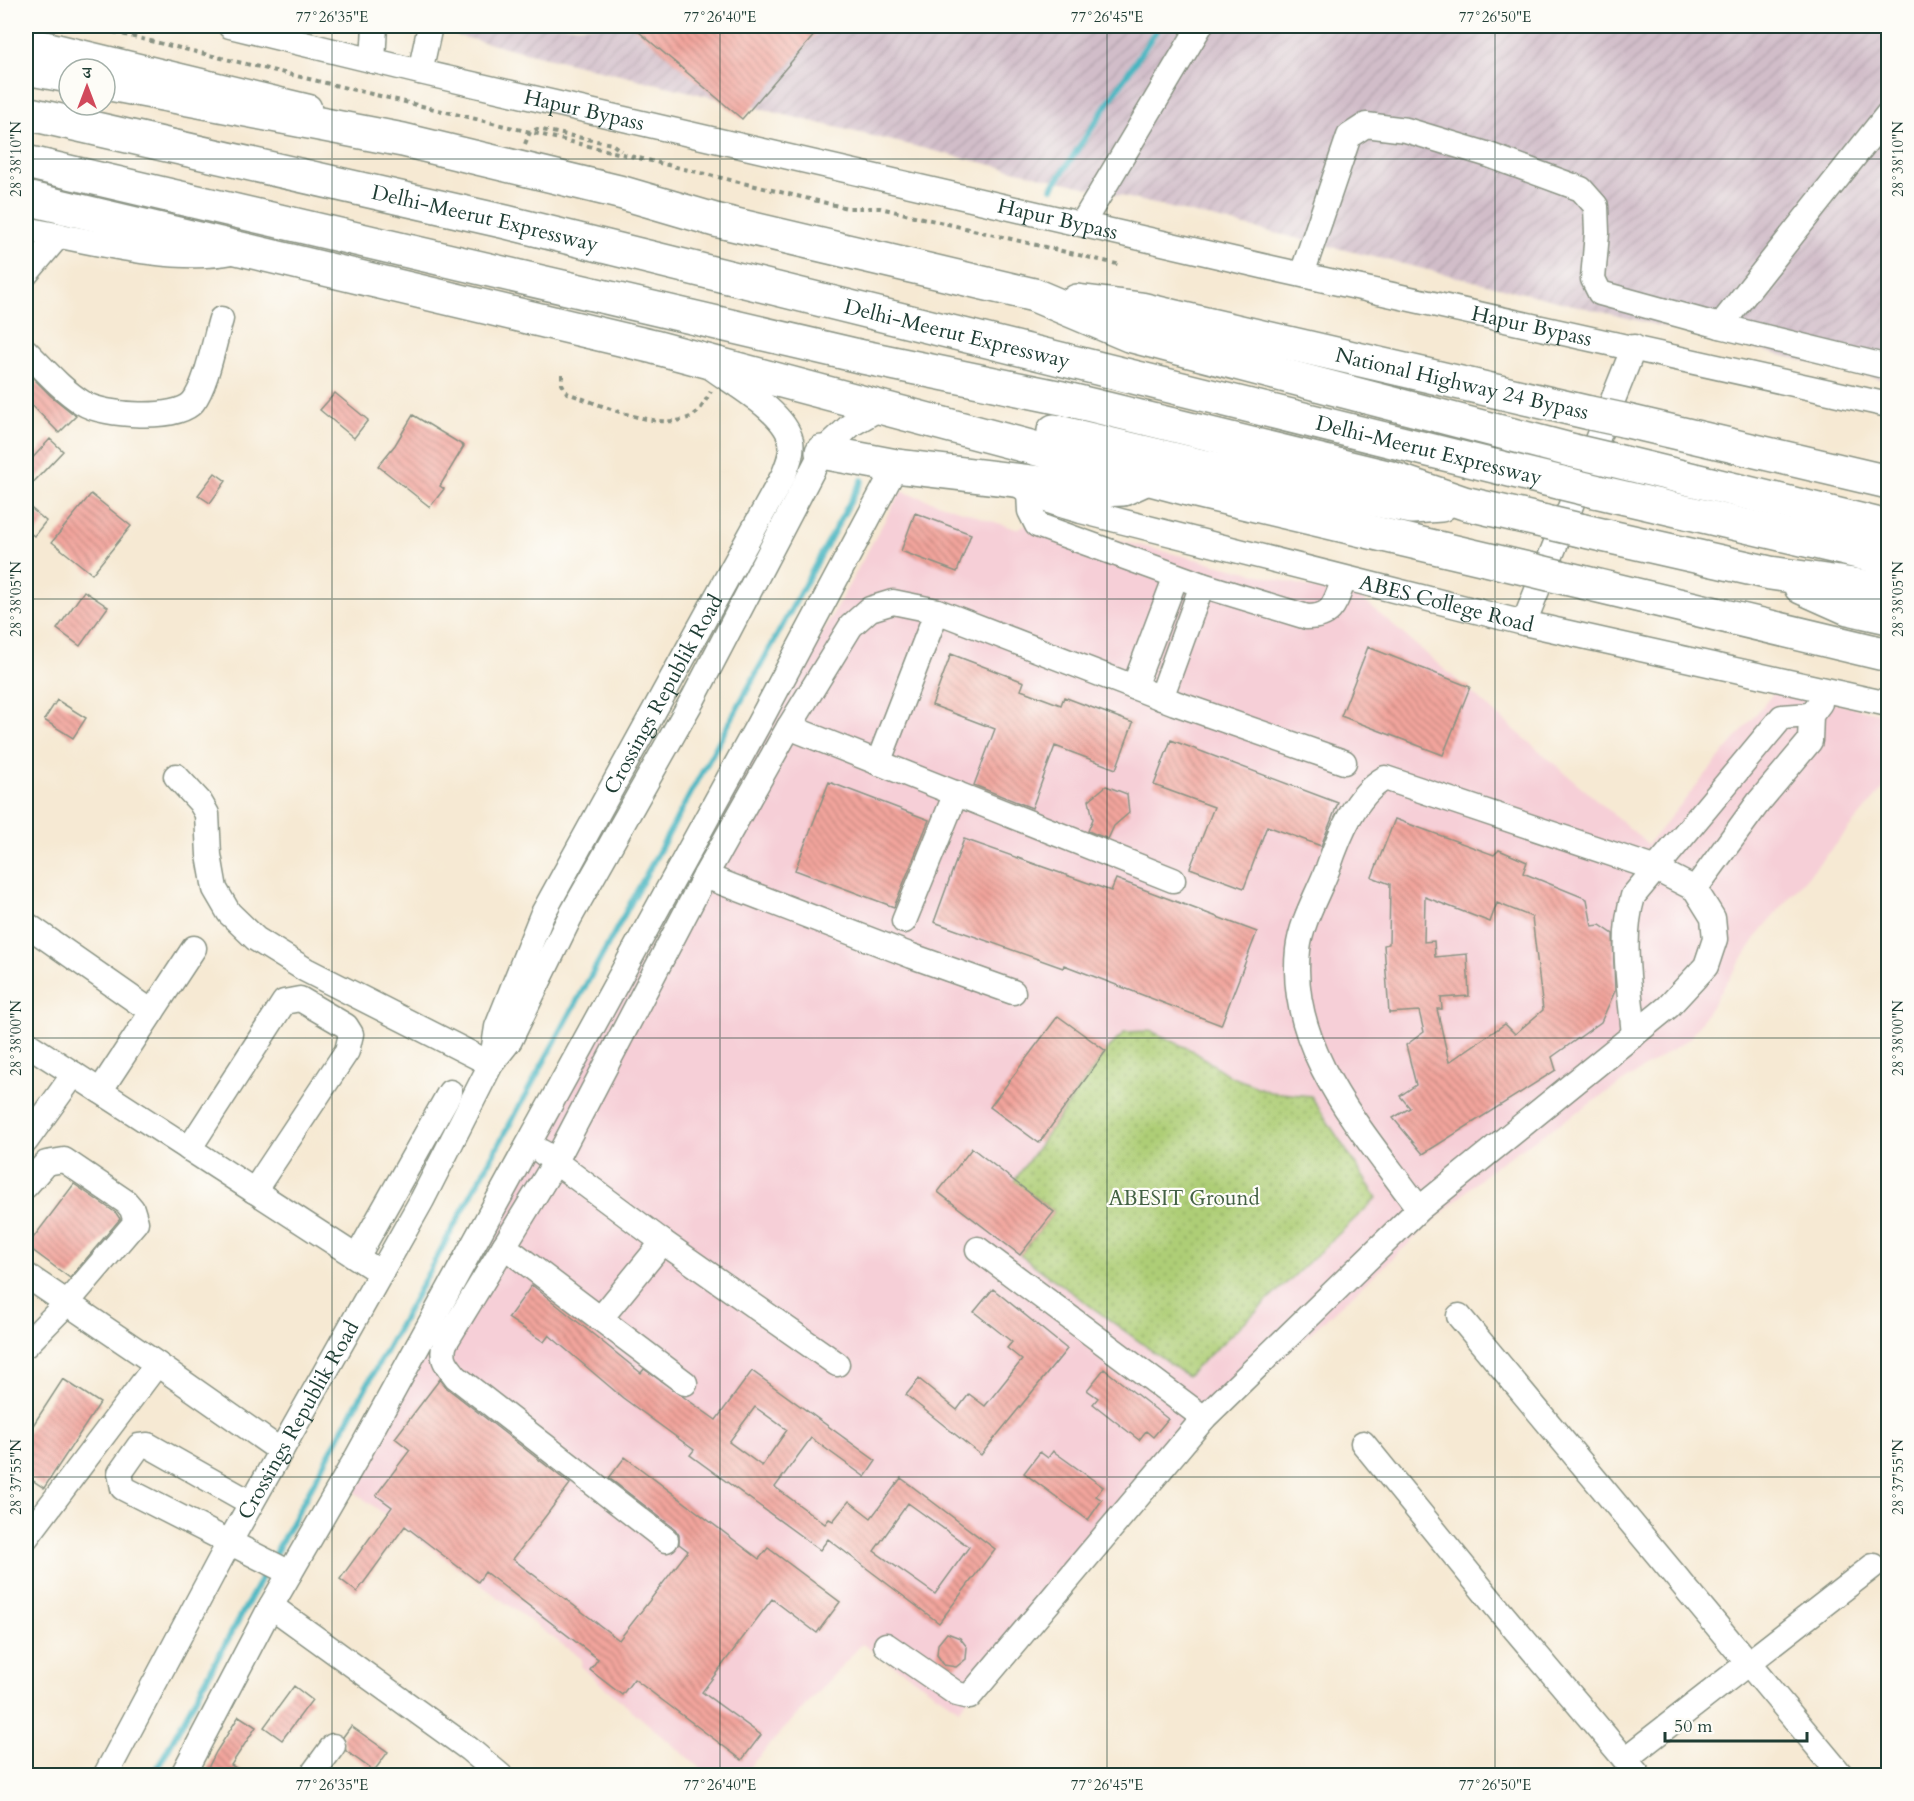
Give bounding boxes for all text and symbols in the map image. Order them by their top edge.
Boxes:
text: 77°26'35"E [296,7,368,27]
text: 77°26'40"E [684,7,756,27]
text: 77°26'45"E [1071,7,1143,27]
text: 77°26'50"E [1459,7,1531,27]
north arrow [57,57,117,117]
text: उ [82,62,93,84]
street label: Hapur Bypass [521,82,647,138]
text: 28°38'10"N [6,121,26,197]
text: 28°38'10"N [1888,121,1908,197]
street label: Delhi-Meerut Expressway [369,177,602,259]
street label: Hapur Bypass [995,191,1121,247]
street label: Delhi-Meerut Expressway [841,292,1073,375]
street label: Hapur Bypass [1469,299,1595,353]
street label: National Highway 24 Bypass [1332,340,1592,427]
street label: Delhi-Meerut Expressway [1313,408,1545,492]
text: 28°38'05"N [6,561,26,637]
text: 28°38'05"N [1888,561,1908,637]
street label: ABES College Road [1356,567,1537,639]
street label: Crossings Republik Road [597,589,730,799]
text: 28°38'00"N [6,1000,26,1076]
text: 28°38'00"N [1888,1000,1908,1076]
park label: ABESIT Ground [1108,1184,1260,1213]
street label: Crossings Republik Road [231,1315,366,1525]
text: 28°37'55"N [6,1439,26,1515]
text: 28°37'55"N [1888,1439,1908,1515]
scale bar [1665,1705,1808,1743]
text: 50 m [1674,1714,1713,1739]
text: 77°26'35"E [296,1775,368,1795]
text: 77°26'40"E [684,1775,756,1795]
text: 77°26'45"E [1071,1775,1143,1795]
text: 77°26'50"E [1459,1775,1531,1795]

